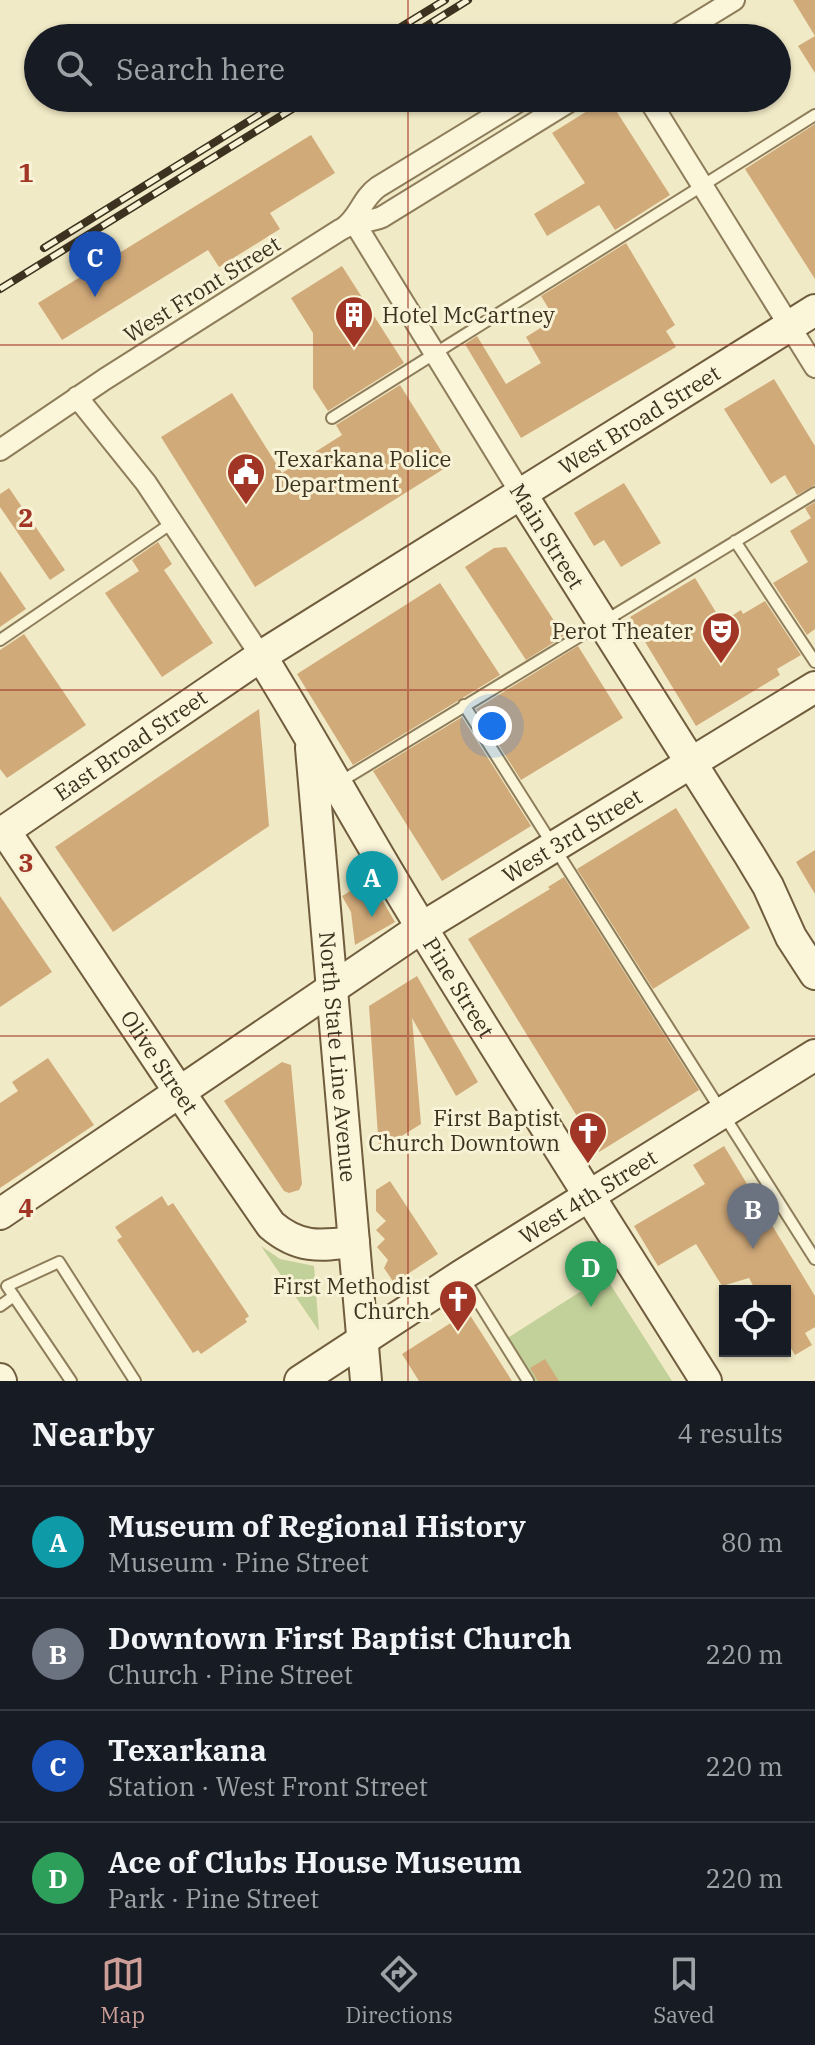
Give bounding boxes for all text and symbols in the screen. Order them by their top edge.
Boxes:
search box [24,24,791,112]
icon: search [52,46,96,90]
text: Search here [116,49,285,88]
text: 1 [18,155,34,189]
street label: West Front Street [118,229,286,348]
pin: C [69,231,121,297]
building icon: Hotel McCartney [333,294,375,349]
place label: Hotel McCartney [382,300,555,329]
street label: West Broad Street [553,358,725,481]
place label: Texarkana Police Department [274,444,451,498]
public building icon: Texarkana Police Department [225,451,267,506]
street label: Main Street [504,478,591,594]
text: 2 [18,500,34,534]
theatre icon: Perot Theater [700,610,742,665]
place label: Perot Theater [552,616,693,645]
street label: East Broad Street [48,682,213,807]
your location [472,706,512,746]
street label: West 3rd Street [496,781,647,889]
text: 3 [18,845,34,879]
pin: A [346,851,398,917]
street label: North State Line Avenue [313,930,364,1183]
street label: Pine Street [417,931,501,1043]
street label: Olive Street [115,1004,205,1120]
place label: First Baptist Church Downtown [368,1103,560,1157]
church icon: First Baptist Church Downtown [567,1110,609,1165]
street label: West 4th Street [513,1142,662,1250]
pin: B [727,1183,779,1249]
text: 4 [18,1190,34,1224]
pin: D [565,1241,617,1307]
place label: First Methodist Church [273,1271,430,1325]
church icon: First Methodist Church [437,1278,479,1333]
map controls [719,1285,791,1357]
button: locate [719,1285,791,1357]
text: Nearby [32,1411,154,1455]
text: 4 results [677,1416,783,1450]
text: Museum of Regional History [108,1506,526,1545]
text: A [49,1525,67,1559]
text: 80 m [721,1525,783,1559]
text: Museum · Pine Street [108,1545,369,1579]
text: Downtown First Baptist Church [108,1618,572,1657]
text: B [49,1637,67,1671]
text: 220 m [705,1637,783,1671]
text: Church · Pine Street [108,1657,353,1691]
text: Texarkana [108,1730,267,1769]
text: C [49,1749,67,1783]
text: 220 m [705,1749,783,1783]
text: Station · West Front Street [108,1769,428,1803]
text: Ace of Clubs House Museum [108,1842,522,1881]
text: D [48,1861,68,1895]
text: 220 m [705,1861,783,1895]
text: Park · Pine Street [108,1881,319,1915]
tab: Map [100,1952,145,2029]
tab: Directions [345,1952,453,2029]
tab: Saved [653,1952,715,2029]

